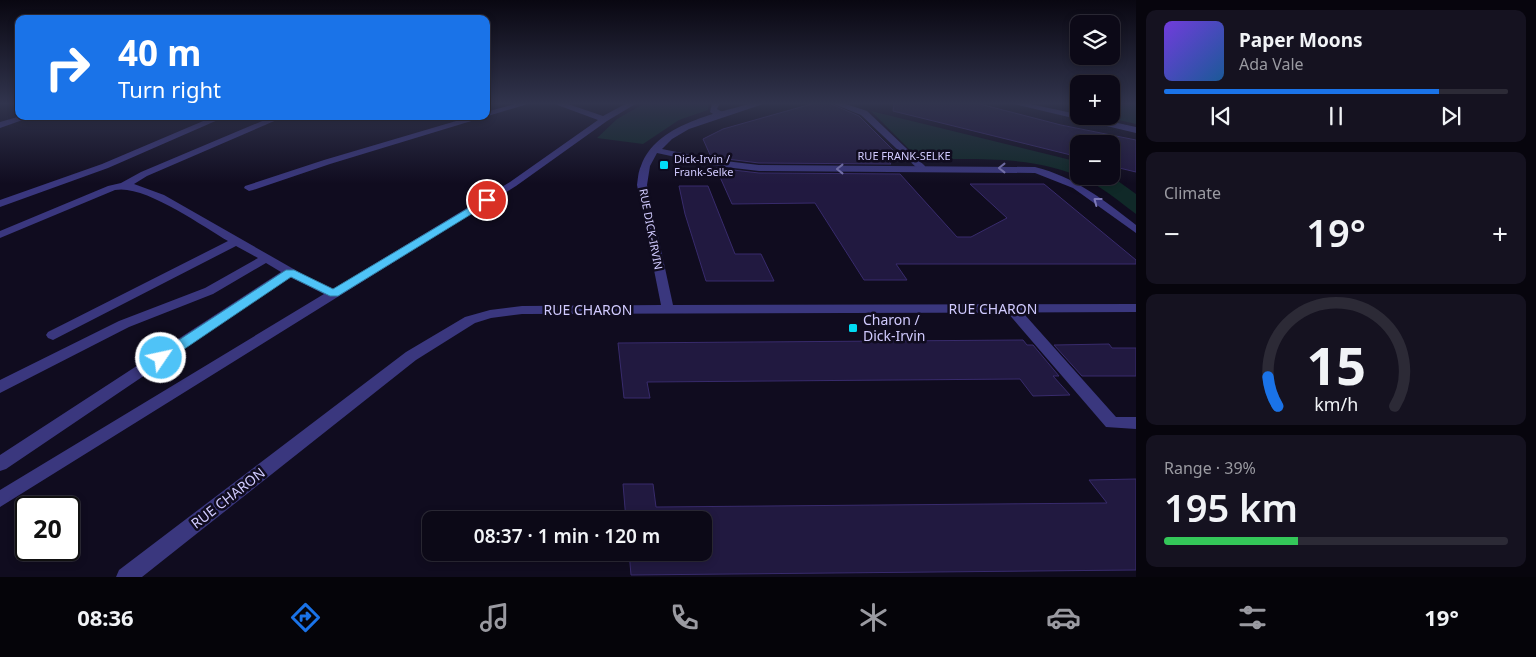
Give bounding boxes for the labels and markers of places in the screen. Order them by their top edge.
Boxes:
place label: Dick-Irvin / Frank-Selke [674,151,734,179]
marker: Dick-Irvin / Frank-Selke [658,159,670,171]
pin [466,179,508,221]
place label: Charon / Dick-Irvin [863,310,925,345]
marker: Charon / Dick-Irvin [847,322,859,334]

